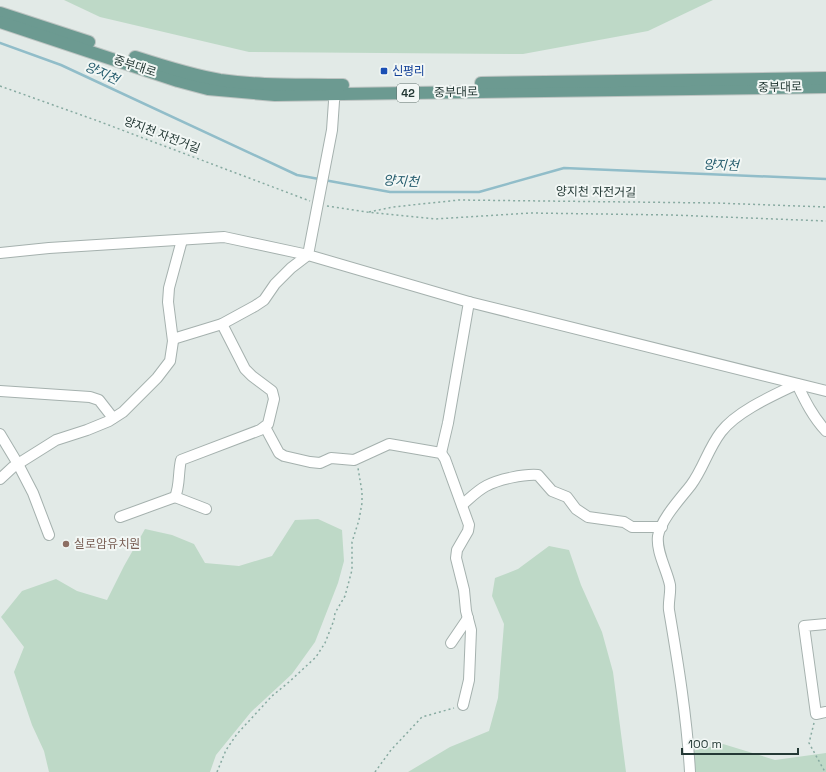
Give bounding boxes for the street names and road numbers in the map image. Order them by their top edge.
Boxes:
street label: 중부대로 [112,52,158,80]
street label: 중부대로 [758,79,802,95]
road number: 42 [397,84,419,102]
street label: 중부대로 [434,84,478,100]
street label: 양지천 자전거길 [122,113,202,157]
street label: 양지천 자전거길 [556,183,636,201]

